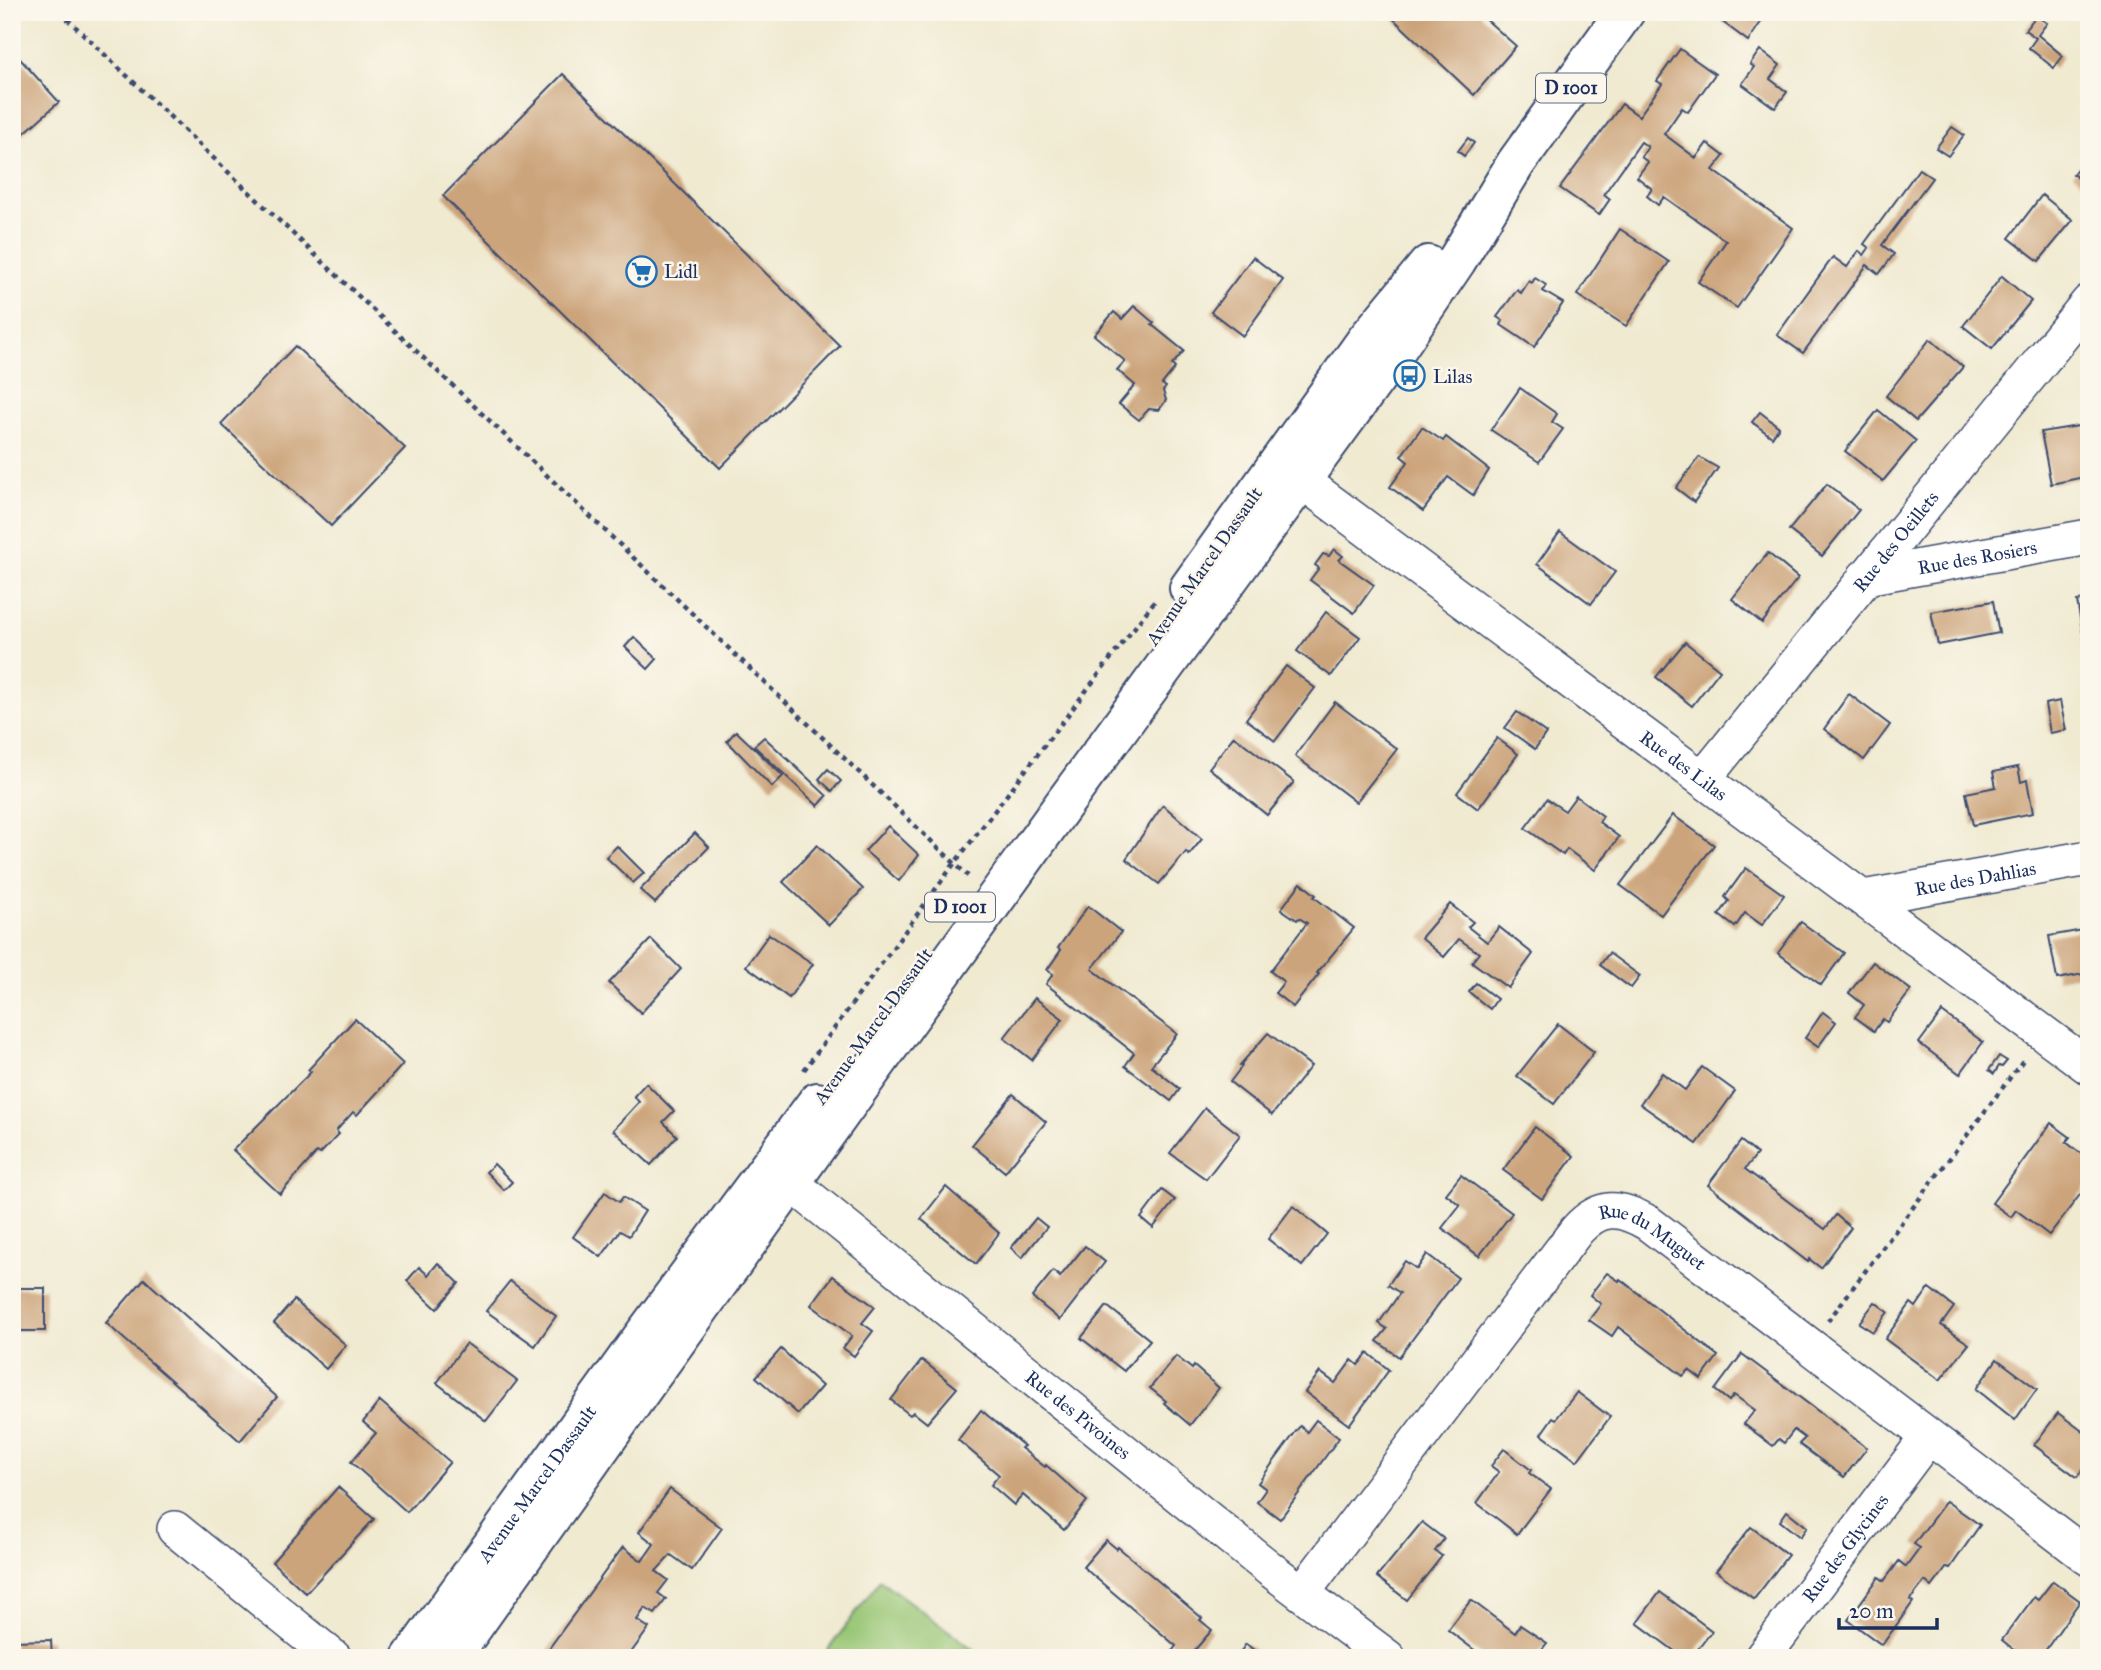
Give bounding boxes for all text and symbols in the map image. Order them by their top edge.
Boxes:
road number: D 1001 [1536,74,1606,102]
supermarket icon: Lidl [624,254,658,288]
place label: Lidl [664,260,699,283]
bus stop icon: Lilas [1393,359,1427,393]
place label: Lilas [1433,365,1472,388]
street label: Avenue Marcel Dassault [1140,482,1267,650]
street label: Rue des Oeillets [1848,486,1943,596]
street label: Rue des Rosiers [1916,535,2039,579]
street label: Rue des Lilas [1636,725,1732,805]
street label: Rue des Dahlias [1913,856,2038,900]
road number: D 1001 [925,893,995,922]
street label: Avenue Marcel Dassault [808,943,938,1110]
street label: Rue du Muguet [1596,1199,1711,1275]
street label: Rue des Pivoines [1021,1365,1136,1464]
street label: Avenue Marcel Dassault [472,1400,601,1567]
street label: Rue des Glycines [1797,1489,1893,1606]
scale bar [1839,1586,1937,1630]
text: 20 m [1849,1598,1894,1624]

